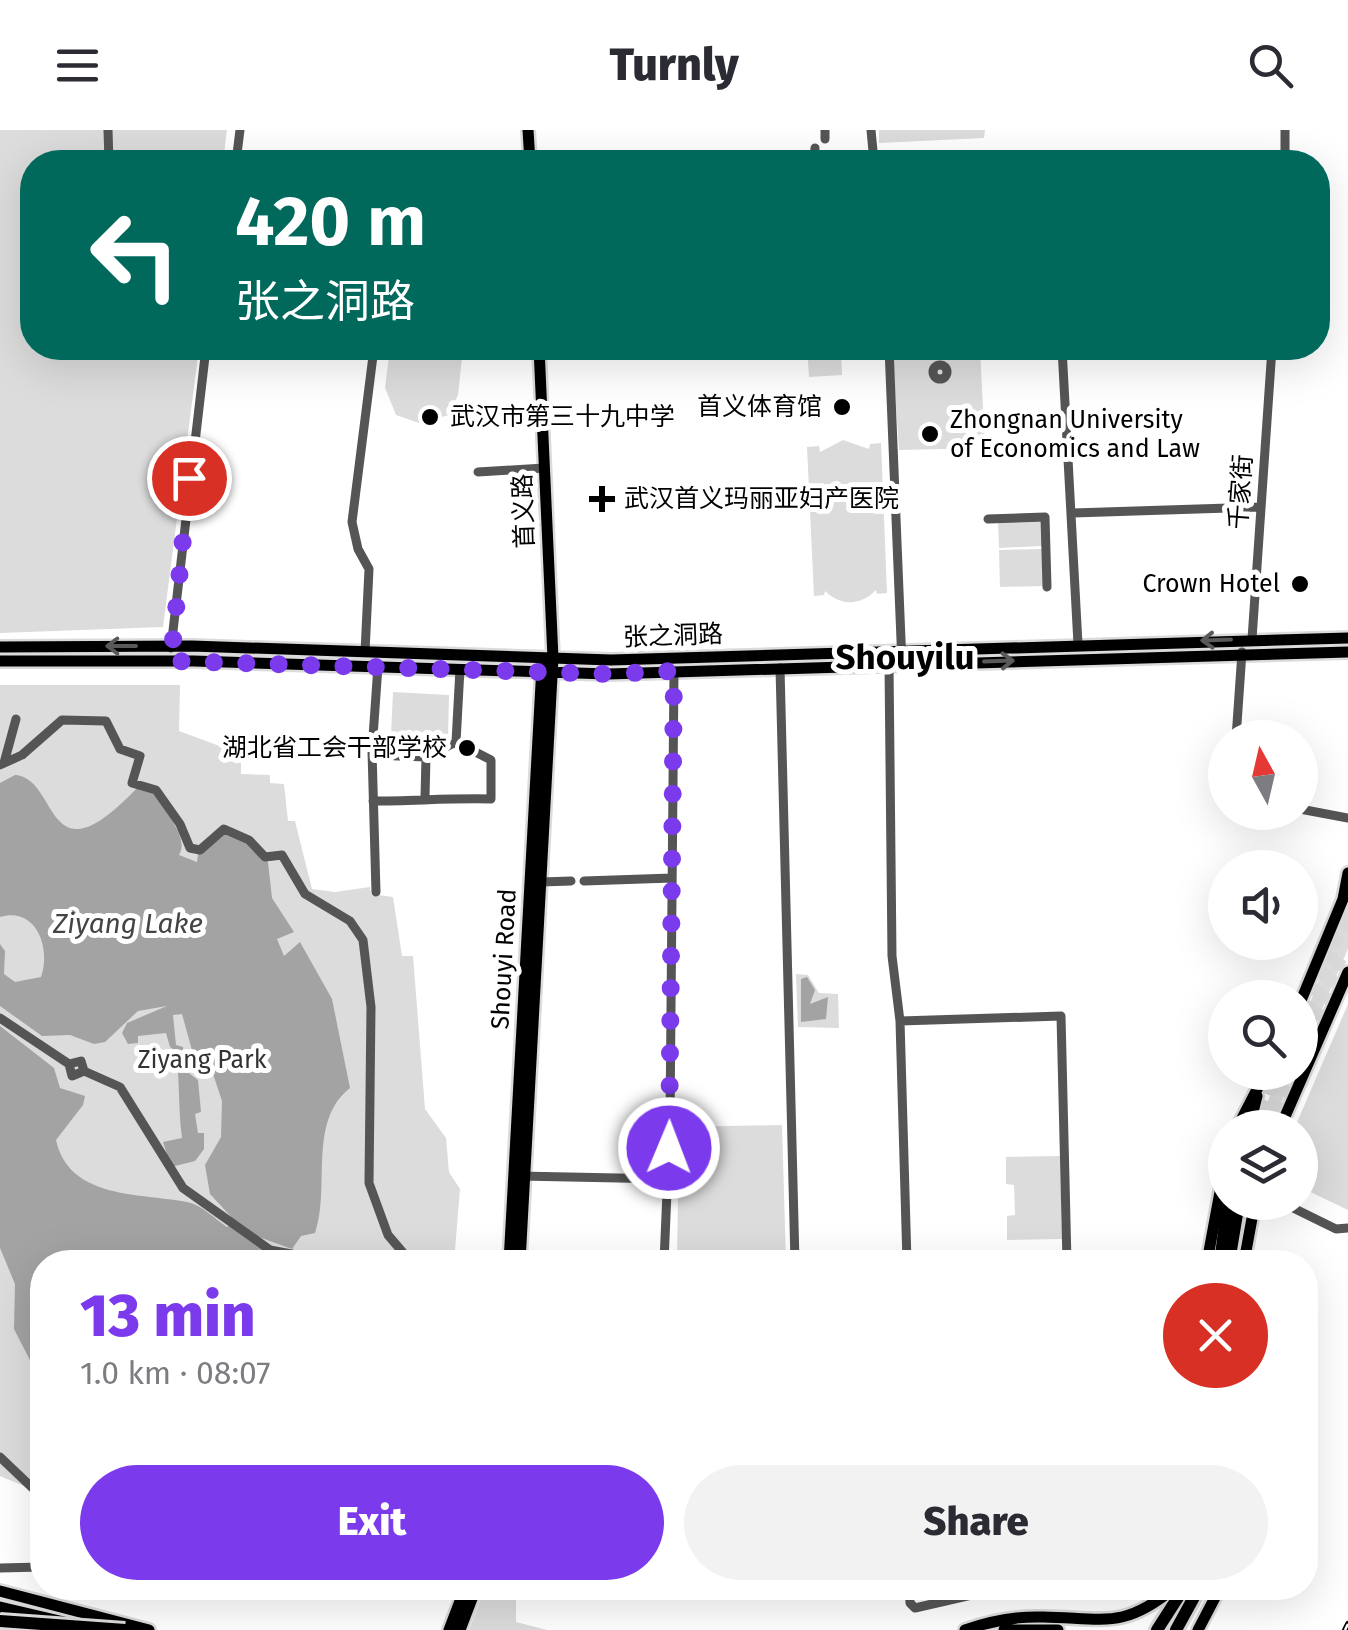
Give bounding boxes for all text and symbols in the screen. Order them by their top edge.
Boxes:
icon: menu [50,38,105,93]
text: Turnly [609,38,739,92]
icon: search [1243,38,1298,93]
text: 420 m [235,180,426,264]
icon: left [70,190,200,320]
text: 张之洞路 [235,275,415,329]
place label: 首义体育馆 [697,392,822,422]
marker: 首义体育馆 [831,396,853,418]
place label: 武汉市第三十九中学 [450,402,675,432]
place label: Zhongnan University of Economics and Law [950,405,1200,464]
marker: 武汉市第三十九中学 [419,406,441,428]
marker: Zhongnan University of Economics and Law [919,423,941,445]
pin [147,436,232,521]
icon: arrive [162,451,217,506]
street label: 千家街 [1223,454,1259,530]
street label: 首义路 [508,473,540,549]
place label: 武汉首义玛丽亚妇产医院 [624,484,899,514]
marker: 武汉首义玛丽亚妇产医院 [589,486,615,512]
place label: Crown Hotel [1142,569,1280,599]
marker: Crown Hotel [1289,573,1311,595]
street label: 张之洞路 [622,619,724,653]
one-way arrow [1200,630,1232,649]
one-way arrow [106,636,138,656]
district label: Shouyilu [835,636,975,678]
one-way arrow [983,651,1015,670]
north arrow [1208,720,1318,830]
map controls [1208,720,1318,1220]
place label: 湖北省工会干部学校 [222,733,447,763]
marker: 湖北省工会干部学校 [456,737,478,759]
button: sound [1208,850,1318,960]
street label: Shouyi Road [485,888,523,1030]
water label: Ziyang Lake [52,907,203,940]
button: search [1208,980,1318,1090]
park label: Ziyang Park [137,1045,267,1075]
position arrow [617,1096,721,1200]
button: layers [1208,1110,1318,1220]
text: 13 min [80,1280,256,1352]
button: close [1163,1283,1268,1388]
text: 1.0 km · 08:07 [80,1354,271,1392]
button: Exit [80,1465,664,1580]
button: Share [684,1465,1268,1580]

